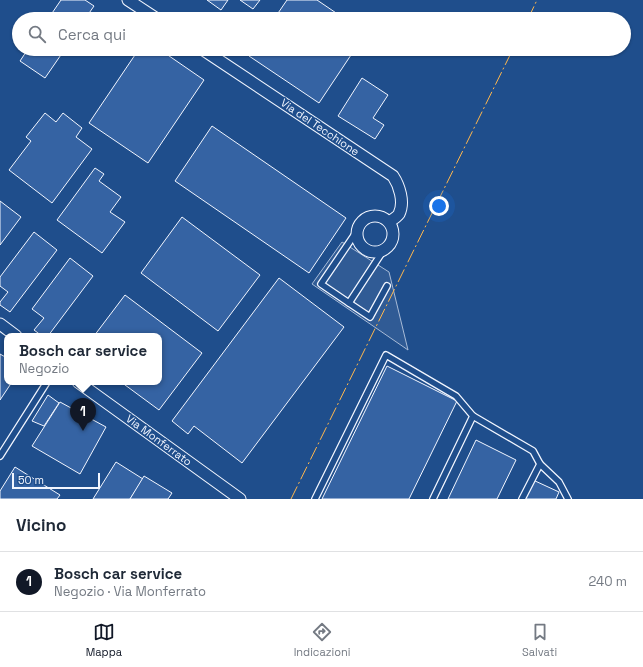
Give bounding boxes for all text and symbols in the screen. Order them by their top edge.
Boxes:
search box [12,12,631,56]
icon: search [26,23,48,45]
text: Cerca qui [58,25,126,44]
street label: Via del Tecchione [278,95,362,159]
your location [429,196,449,216]
popup [4,333,162,385]
text: Bosch car service [19,341,147,360]
text: Negozio [19,360,69,377]
pin: 1 [70,398,96,431]
street label: Via Monferrato [123,411,195,469]
scale bar [12,471,100,490]
text: 50 m [18,473,44,487]
text: Vicino [16,514,66,536]
text: Bosch car service [54,564,182,583]
text: 1 [26,573,32,590]
text: 240 m [589,573,627,590]
text: Negozio · Via Monferrato [54,583,206,600]
tab: Mappa [86,621,122,659]
tab: Indicazioni [294,621,350,659]
tab: Salvati [522,621,557,659]

